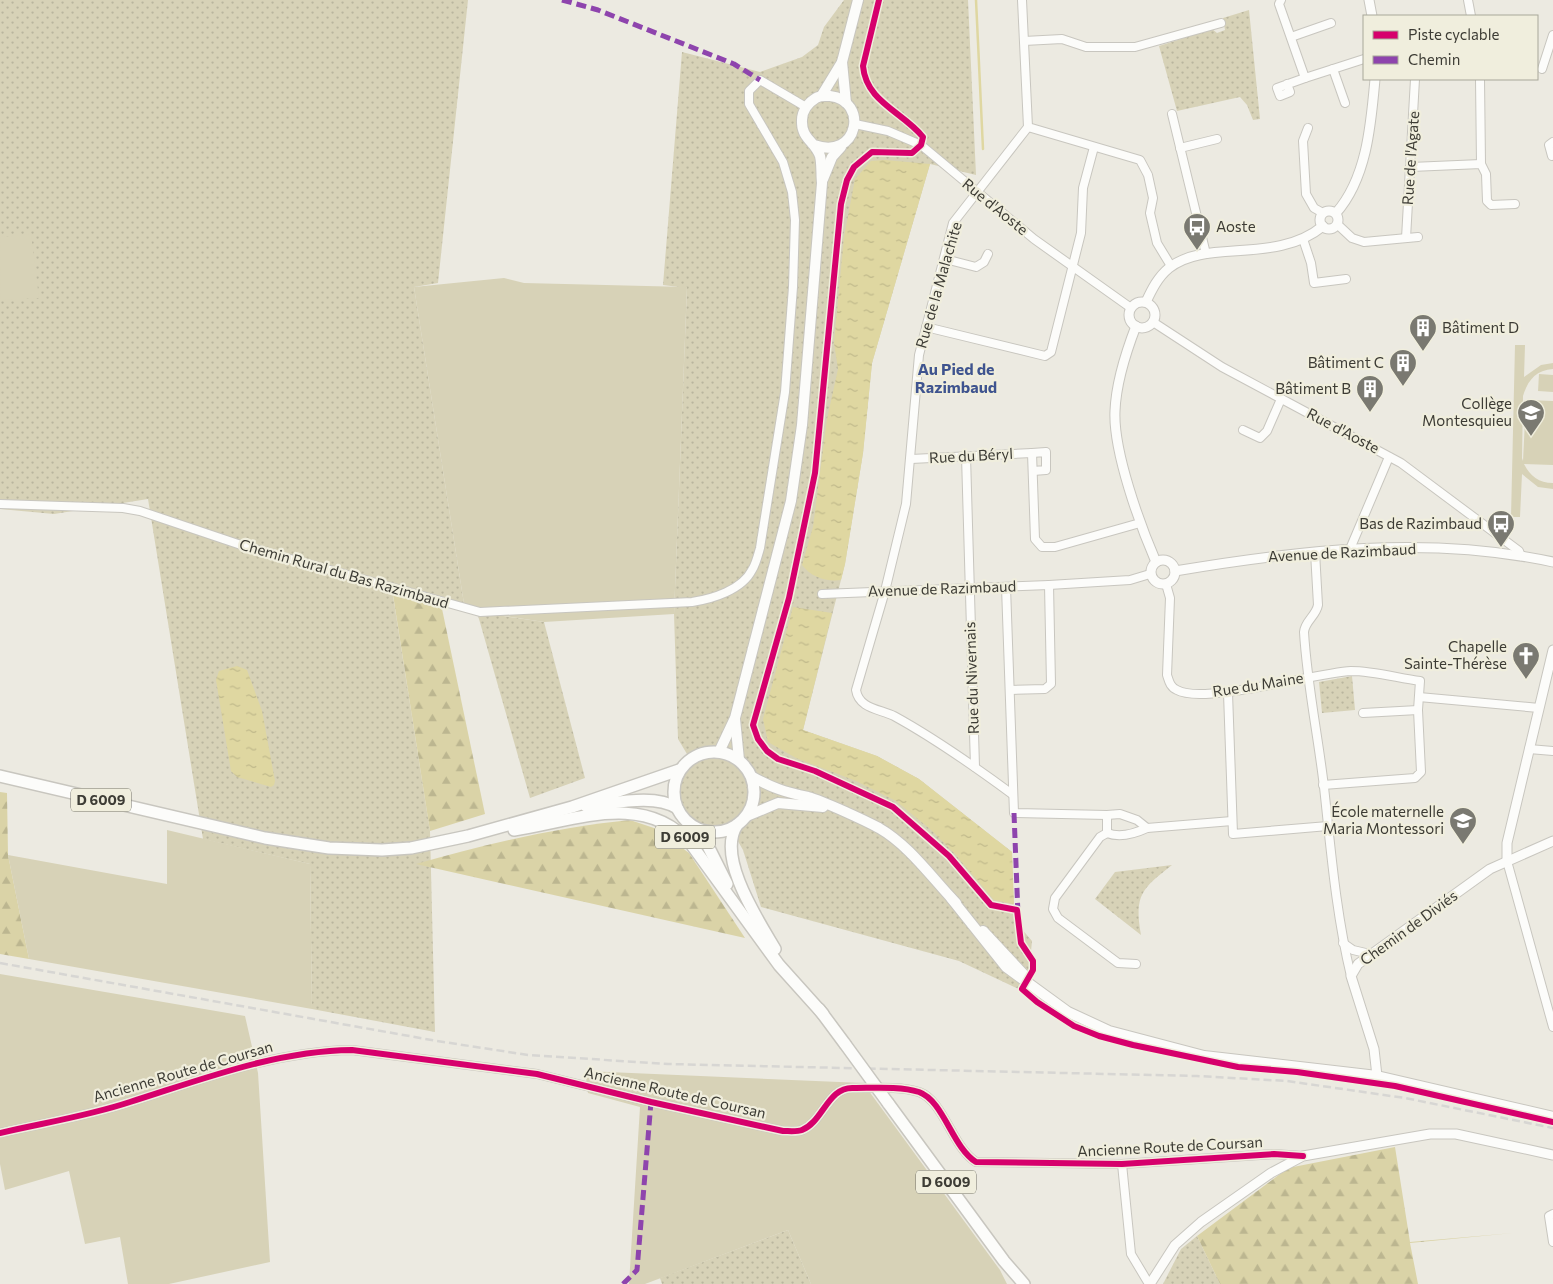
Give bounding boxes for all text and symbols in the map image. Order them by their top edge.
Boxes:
legend [1363,15,1538,80]
text: Piste cyclable [1408,25,1500,43]
text: Chemin [1408,50,1460,68]
street label: Rue de l'Agate [1398,110,1422,206]
street label: Rue d'Aoste [959,174,1032,238]
bus stop icon: Aoste [1182,212,1212,251]
place label: Aoste [1216,217,1256,235]
street label: Rue de la Malachite [911,219,965,350]
building icon: Bâtiment D [1408,313,1438,352]
place label: Bâtiment D [1442,318,1519,336]
building icon: Bâtiment C [1388,348,1418,387]
place label: Bâtiment C [1308,353,1384,371]
district label: Au Pied de Razimbaud [915,359,997,396]
building icon: Bâtiment B [1355,374,1385,413]
place label: Bâtiment B [1275,379,1351,397]
place label: Collège Montesquieu [1422,394,1512,429]
school or university icon: Collège Montesquieu [1516,398,1546,437]
street label: Rue d'Aoste [1304,403,1383,457]
street label: Rue du Béryl [928,444,1013,466]
bus stop icon: Bas de Razimbaud [1486,509,1516,548]
place label: Bas de Razimbaud [1359,514,1482,532]
street label: Chemin Rural du Bas Razimbaud [237,534,451,612]
street label: Avenue de Razimbaud [1267,539,1416,565]
street label: Avenue de Razimbaud [868,576,1016,600]
street label: Rue du Nivernais [960,621,982,735]
place label: Chapelle Sainte-Thérèse [1404,637,1507,672]
church icon: Chapelle Sainte-Thérèse [1511,641,1541,680]
street label: Rue du Maine [1211,668,1305,700]
road number: D 6009 [71,788,131,812]
place label: École maternelle Maria Montessori [1323,801,1444,837]
school or university icon: École maternelle Maria Montessori [1448,806,1478,845]
road number: D 6009 [655,826,715,849]
street label: Chemin de Diviés [1356,886,1461,969]
street label: Ancienne Route de Coursan [91,1037,275,1105]
street label: Ancienne Route de Coursan [583,1062,768,1122]
street label: Ancienne Route de Coursan [1077,1132,1263,1160]
road number: D 6009 [916,1170,976,1194]

